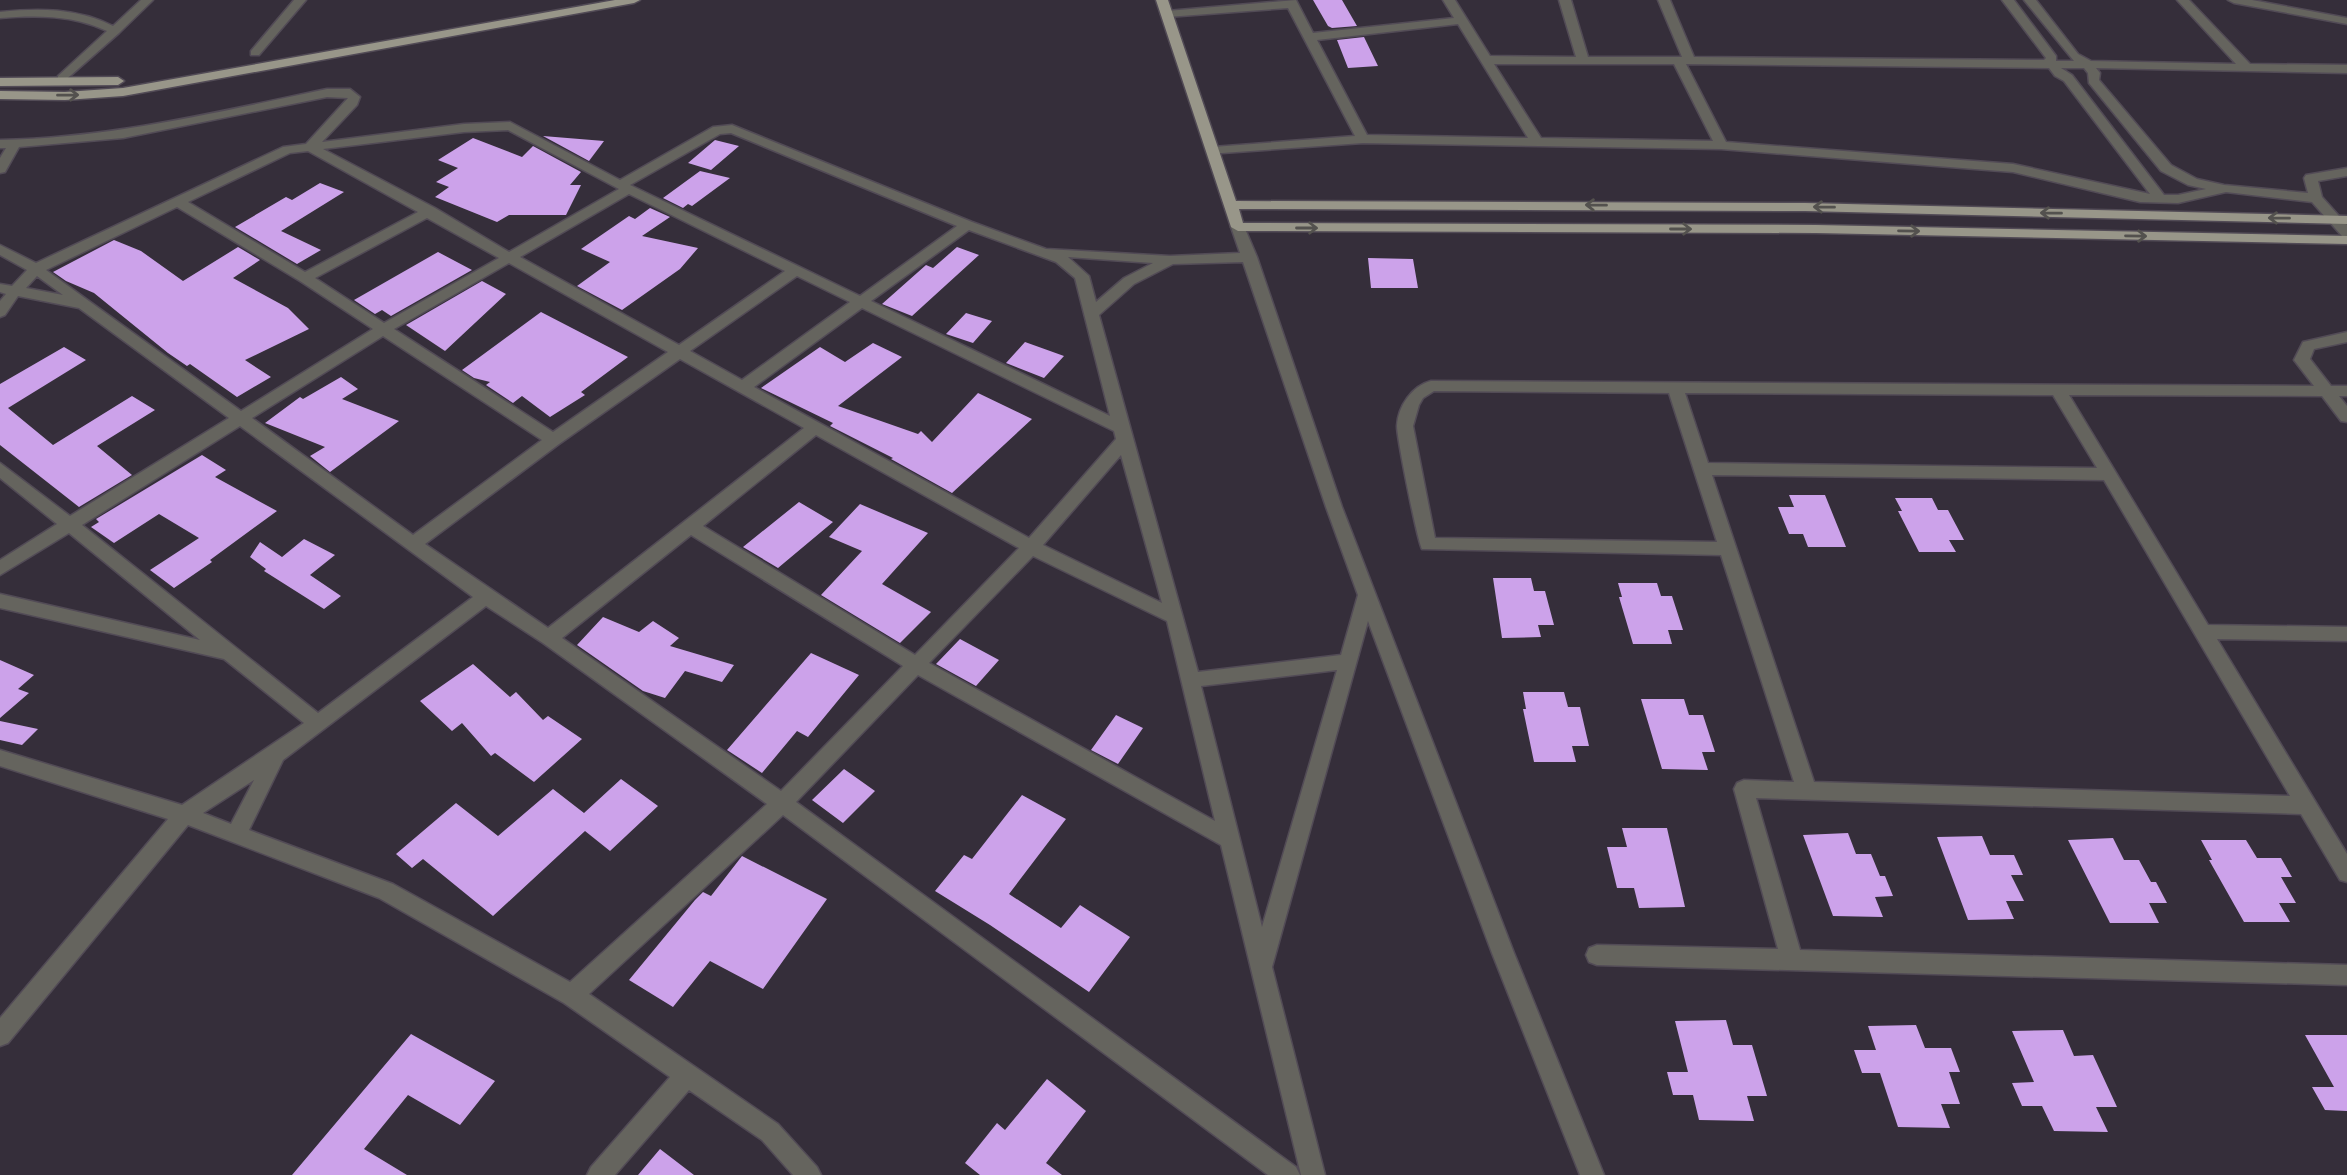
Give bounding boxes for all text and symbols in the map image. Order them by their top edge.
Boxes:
one-way arrow [56,89,79,102]
one-way arrow [1585,198,1608,212]
one-way arrow [1813,201,1836,214]
one-way arrow [2040,206,2063,219]
one-way arrow [2268,211,2291,225]
one-way arrow [1295,221,1318,235]
one-way arrow [1669,222,1692,236]
one-way arrow [1897,225,1920,238]
one-way arrow [2124,229,2147,243]

